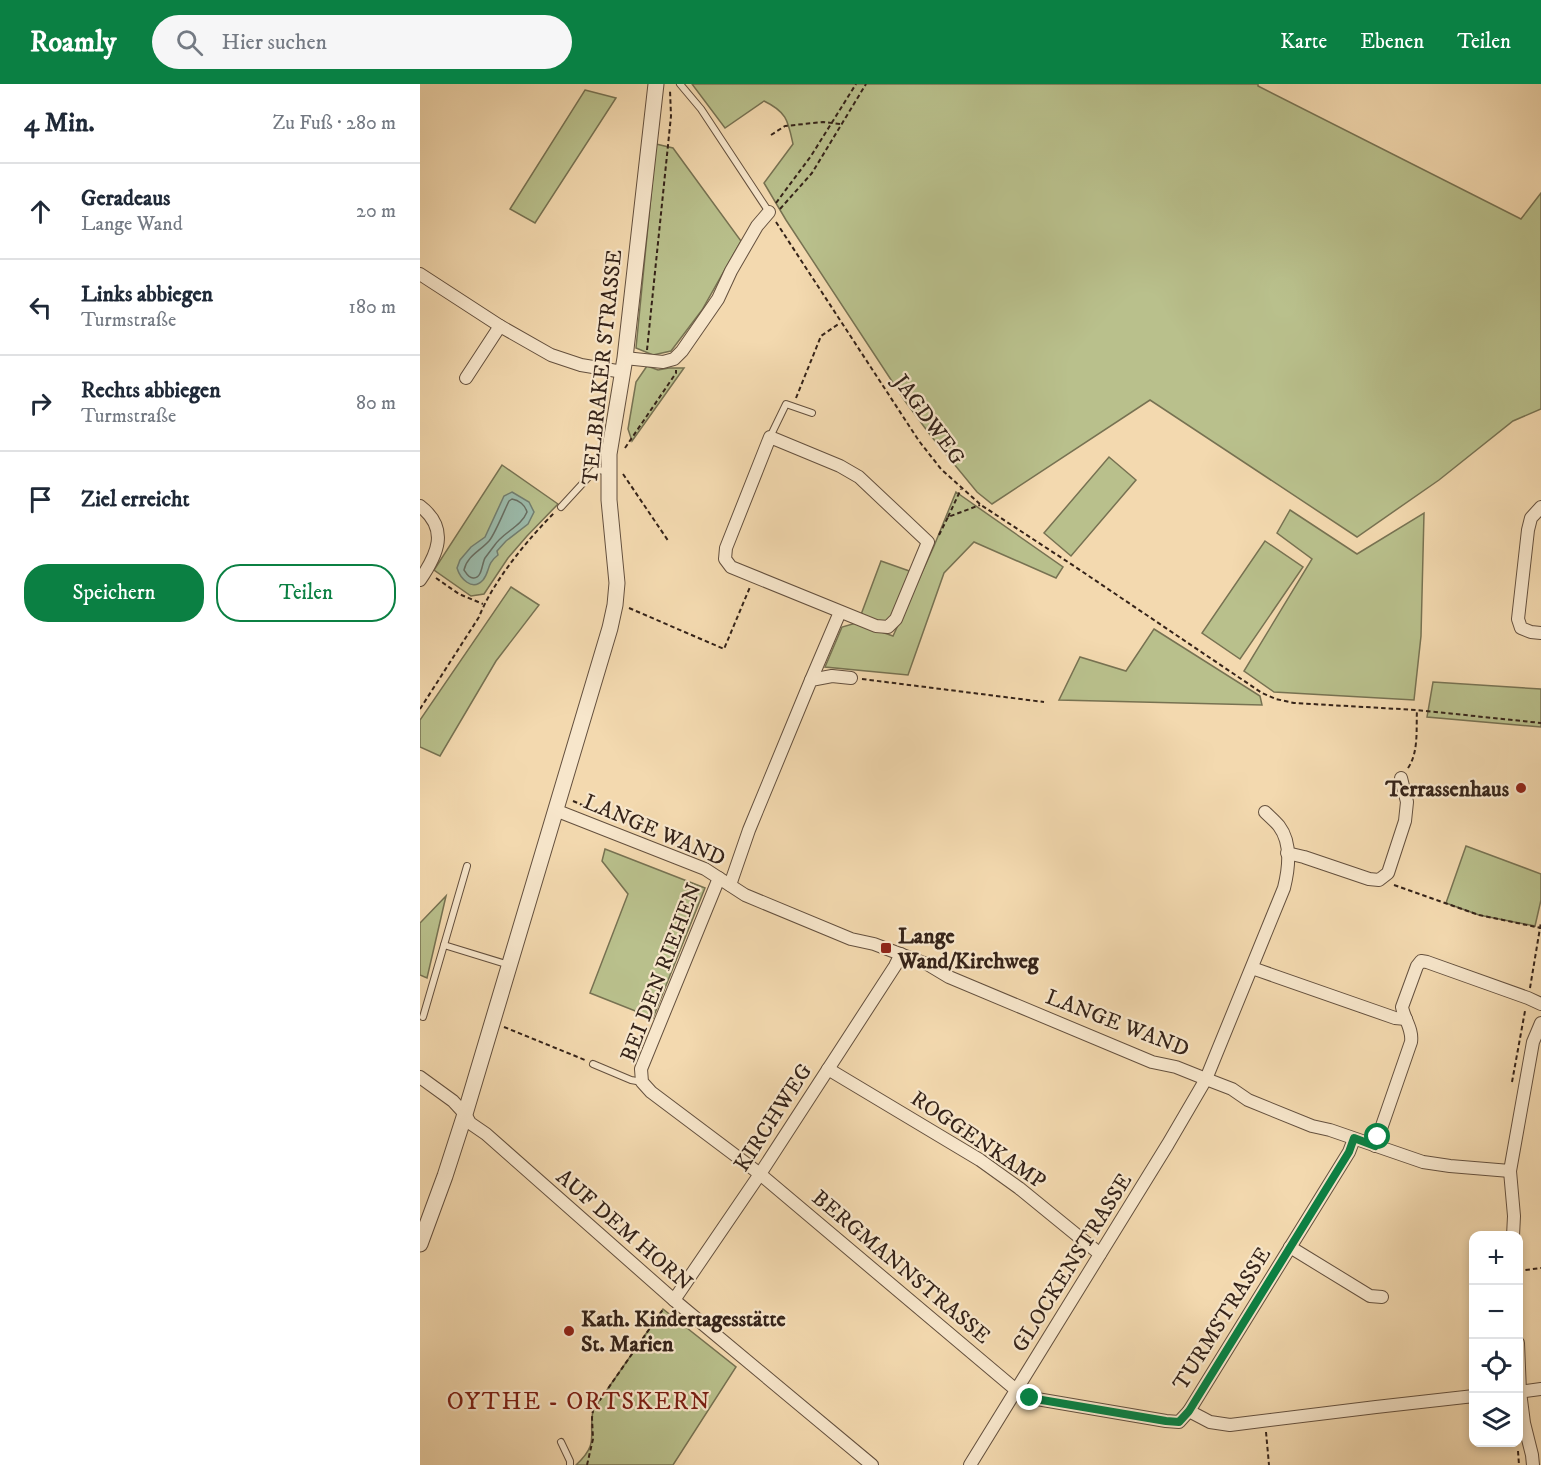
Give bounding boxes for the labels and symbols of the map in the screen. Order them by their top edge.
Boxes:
street label: TELBRAKER STRASSE [577,248,628,486]
street label: JAGDWEG [886,368,971,470]
place label: Terrassenhaus [1385,776,1510,803]
marker: Terrassenhaus [1514,781,1528,795]
street label: LANGE WAND [579,788,729,872]
street label: BEI DEN RIEHEN [615,879,708,1066]
place label: Lange Wand/Kirchweg [897,923,1040,975]
marker: Lange Wand/Kirchweg [879,941,893,955]
street label: LANGE WAND [1042,984,1193,1063]
street label: KIRCHWEG [728,1059,818,1177]
street label: ROGGENKAMP [906,1085,1051,1195]
route start [1364,1123,1390,1149]
street label: AUF DEM HORN [550,1164,698,1297]
street label: GLOCKENSTRASSE [1006,1168,1138,1357]
street label: BERGMANNSTRASSE [806,1185,996,1350]
street label: TURMSTRASSE [1167,1242,1277,1395]
place label: Kath. Kindertagesstätte St. Marien [581,1306,786,1358]
marker: Kath. Kindertagesstätte St. Marien [562,1324,576,1338]
route end [1016,1384,1042,1410]
district label: OYTHE - ORTSKERN [447,1387,711,1417]

